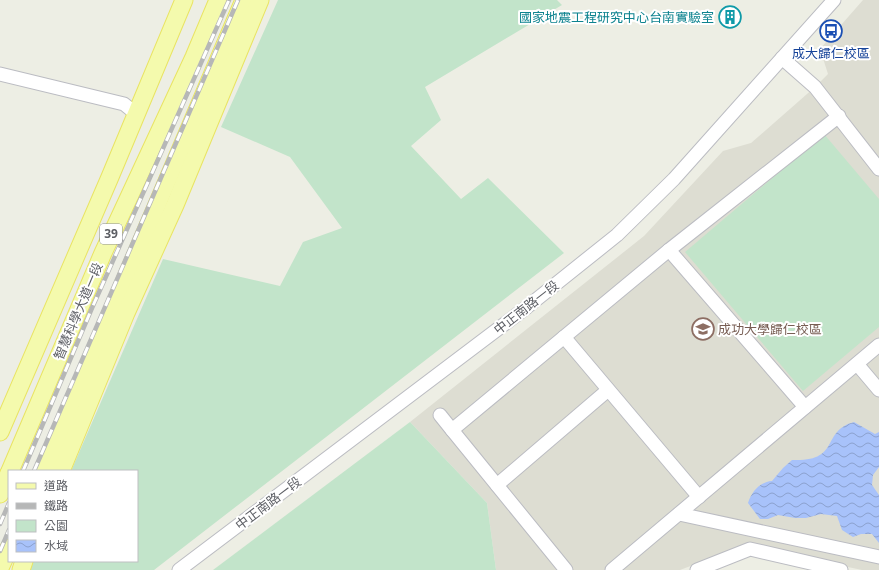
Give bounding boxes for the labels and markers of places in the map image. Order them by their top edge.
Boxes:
building icon: 國家地震工程研究中心台南實驗室 [717,4,743,30]
place label: 國家地震工程研究中心台南實驗室 [519,8,714,26]
bus stop icon: 成大歸仁校區 [818,18,844,44]
place label: 成大歸仁校區 [792,44,870,62]
school or university icon: 成功大學歸仁校區 [690,316,716,342]
place label: 成功大學歸仁校區 [718,320,822,338]

